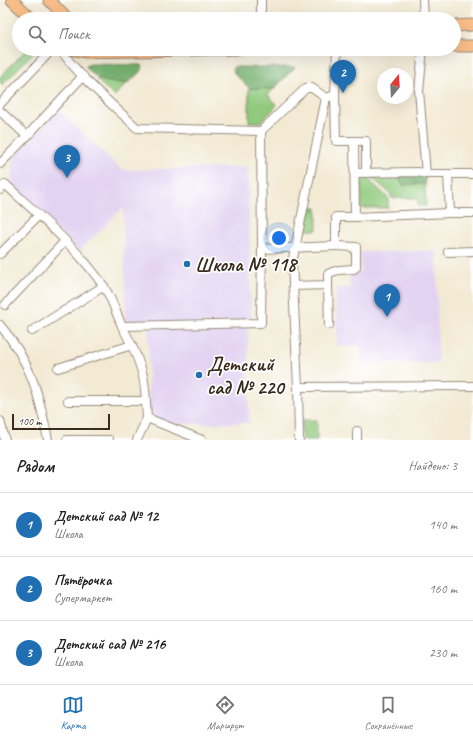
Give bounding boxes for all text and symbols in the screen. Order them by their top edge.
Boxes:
search box [12,12,461,56]
icon: search [26,23,48,45]
text: Поиск [58,25,90,44]
pin: 2 [330,60,356,93]
north arrow [377,68,413,104]
pin: 3 [54,145,80,178]
your location [269,228,289,248]
place label: Школа № 118 [195,252,299,277]
marker: Школа № 118 [182,259,192,269]
pin: 1 [374,284,400,317]
place label: Детский сад № 220 [207,352,286,400]
marker: Детский сад № 220 [194,370,204,380]
scale bar [12,412,110,431]
text: 100 m [18,414,42,428]
text: Рядом [16,456,54,477]
text: Найдено: 3 [409,458,457,474]
text: Детский сад № 12 [54,507,158,526]
text: 1 [26,517,32,533]
text: 140 m [429,517,457,533]
text: Школа [54,526,83,542]
text: Пятёрочка [54,571,111,590]
text: 2 [26,581,32,597]
text: 160 m [429,581,457,597]
text: Супермаркет [54,590,112,606]
text: Детский сад № 216 [54,635,165,654]
text: 3 [26,645,32,661]
text: 230 m [429,645,457,661]
text: Школа [54,654,83,670]
tab: Карта [61,694,86,732]
tab: Маршрут [207,694,243,732]
tab: Сохранённые [365,694,412,732]

